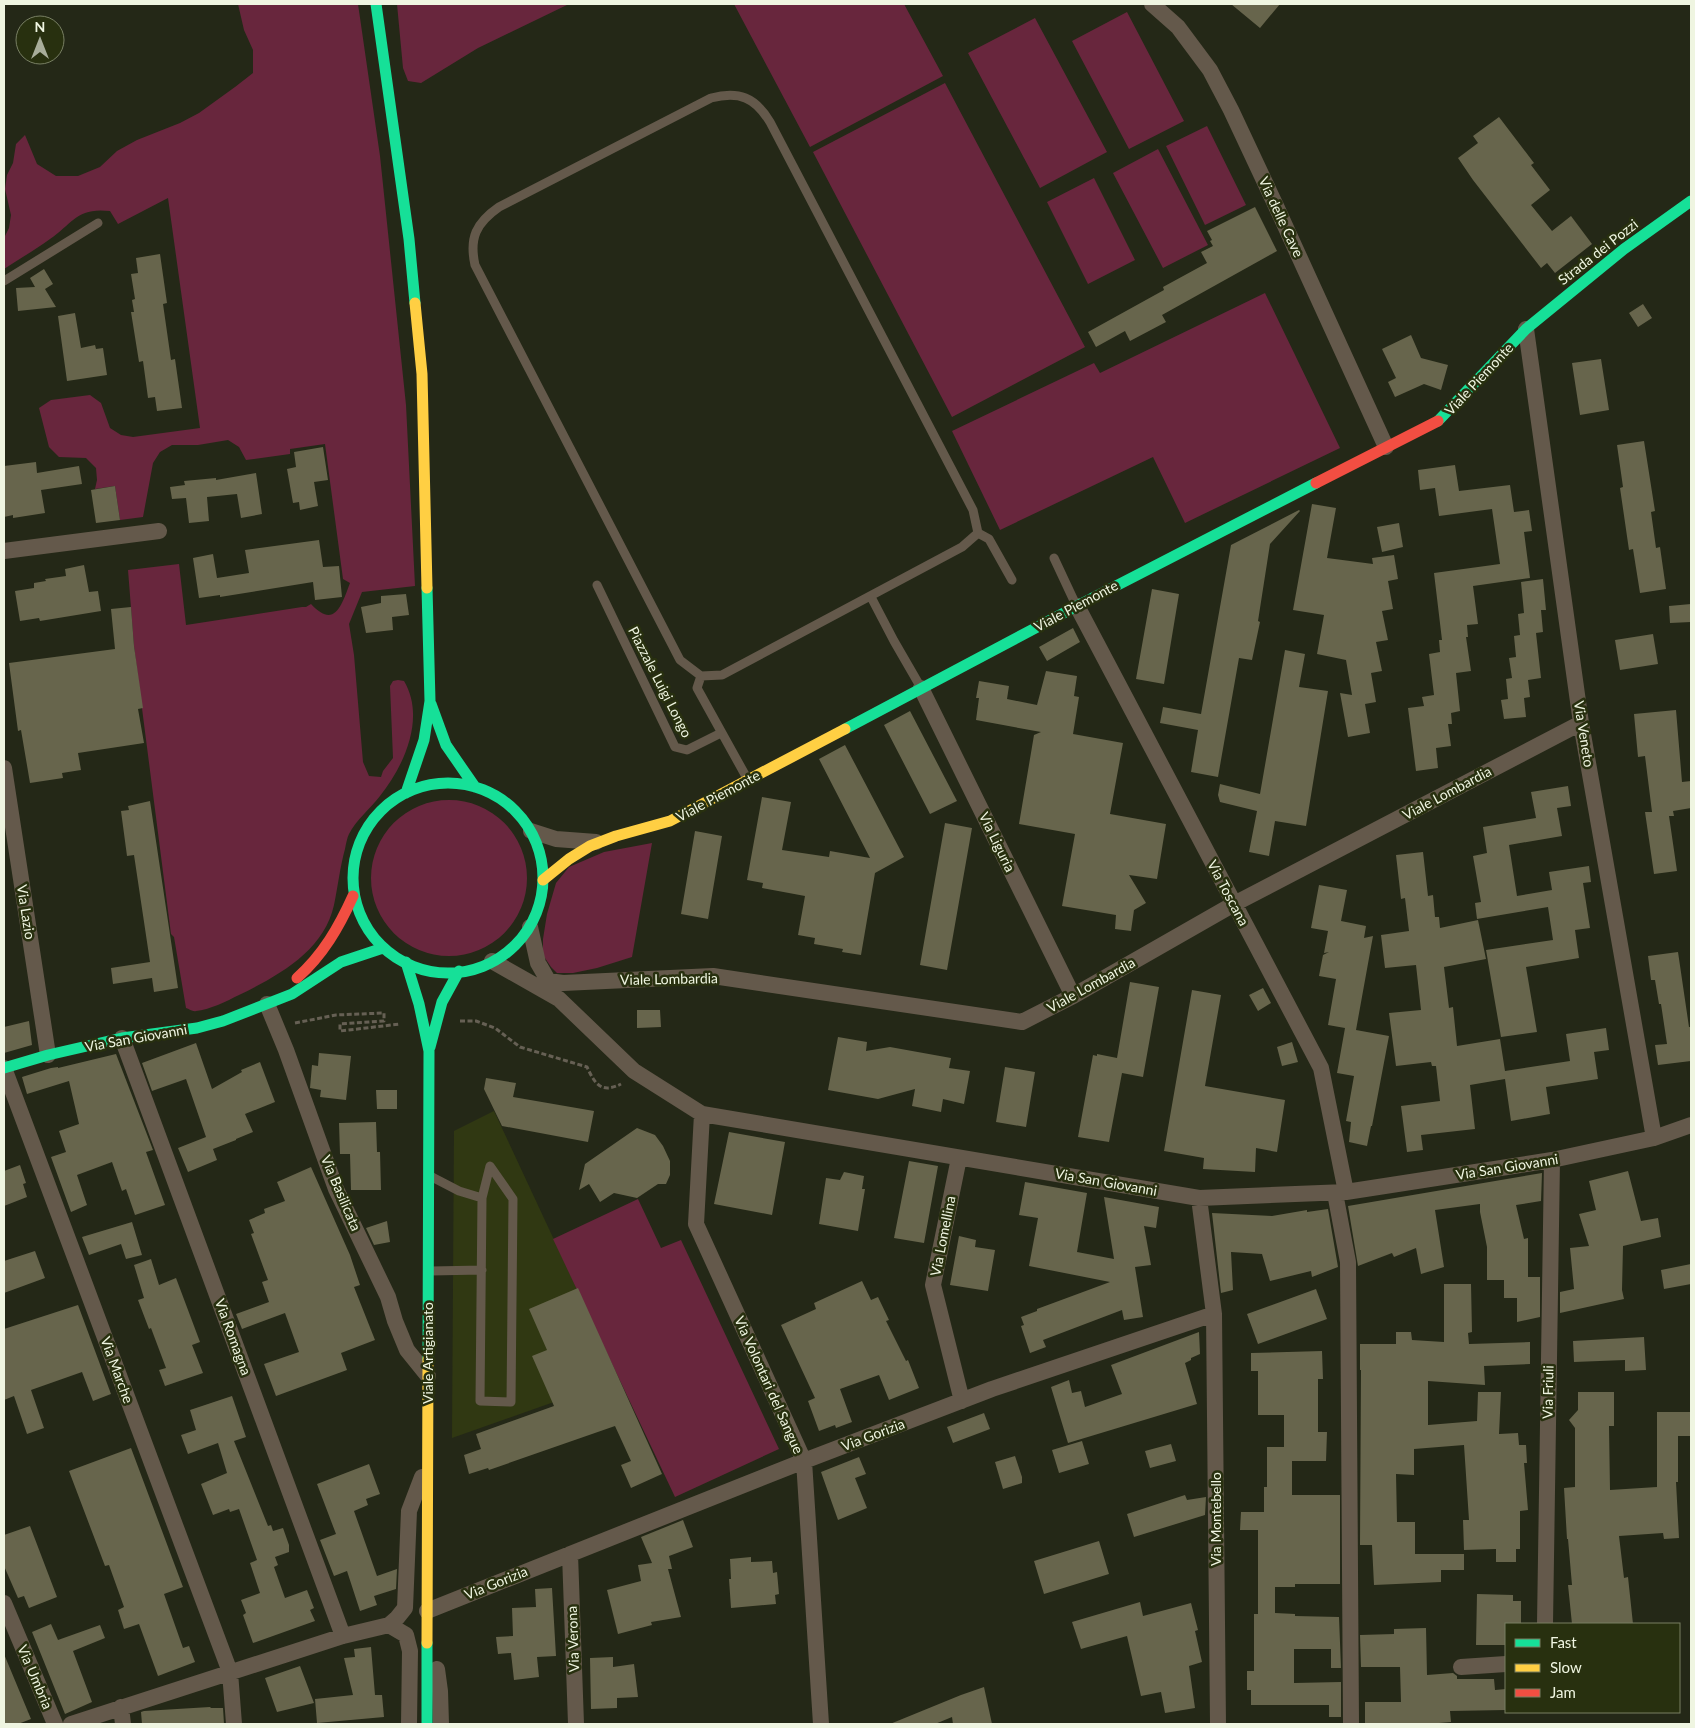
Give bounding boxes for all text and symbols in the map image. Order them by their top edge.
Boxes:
north arrow [15,15,65,65]
text: N [35,18,45,35]
street label: Via delle Cave [1255,174,1307,260]
street label: Strada dei Pozzi [1554,215,1641,288]
street label: Viale Piemonte [1441,339,1516,418]
street label: Viale Piemonte [1031,576,1121,635]
street label: Piazzale Luigi Longo [625,623,696,740]
street label: Via Veneto [1571,700,1598,768]
street label: Viale Lombardia [1400,762,1494,823]
street label: Viale Piemonte [673,766,763,825]
street label: Via Liguria [976,809,1019,874]
street label: Via Toscana [1204,857,1253,929]
street label: Via Lazio [14,883,39,941]
street label: Viale Lombardia [1044,953,1138,1016]
street label: Viale Lombardia [620,969,718,988]
street label: Via San Giovanni [83,1020,188,1055]
street label: Via San Giovanni [1454,1150,1559,1183]
street label: Via Basilicata [318,1152,365,1233]
street label: Via San Giovanni [1054,1164,1159,1199]
street label: Via Lomellina [926,1194,959,1278]
street label: Via Romagna [212,1296,255,1377]
street label: Viale Artigianato [419,1302,436,1404]
street label: Via Volontari del Sangue [731,1313,808,1456]
street label: Via Marche [98,1334,137,1406]
street label: Via Friuli [1539,1365,1556,1419]
street label: Via Gorizia [839,1415,907,1454]
street label: Via Montebello [1207,1472,1224,1566]
street label: Via Gorizia [462,1562,530,1603]
street label: Via Verona [563,1606,582,1672]
legend [1505,1623,1680,1713]
text: Fast [1550,1633,1577,1651]
street label: Via Umbria [14,1642,57,1712]
text: Slow [1550,1658,1582,1676]
text: Jam [1550,1683,1576,1701]

